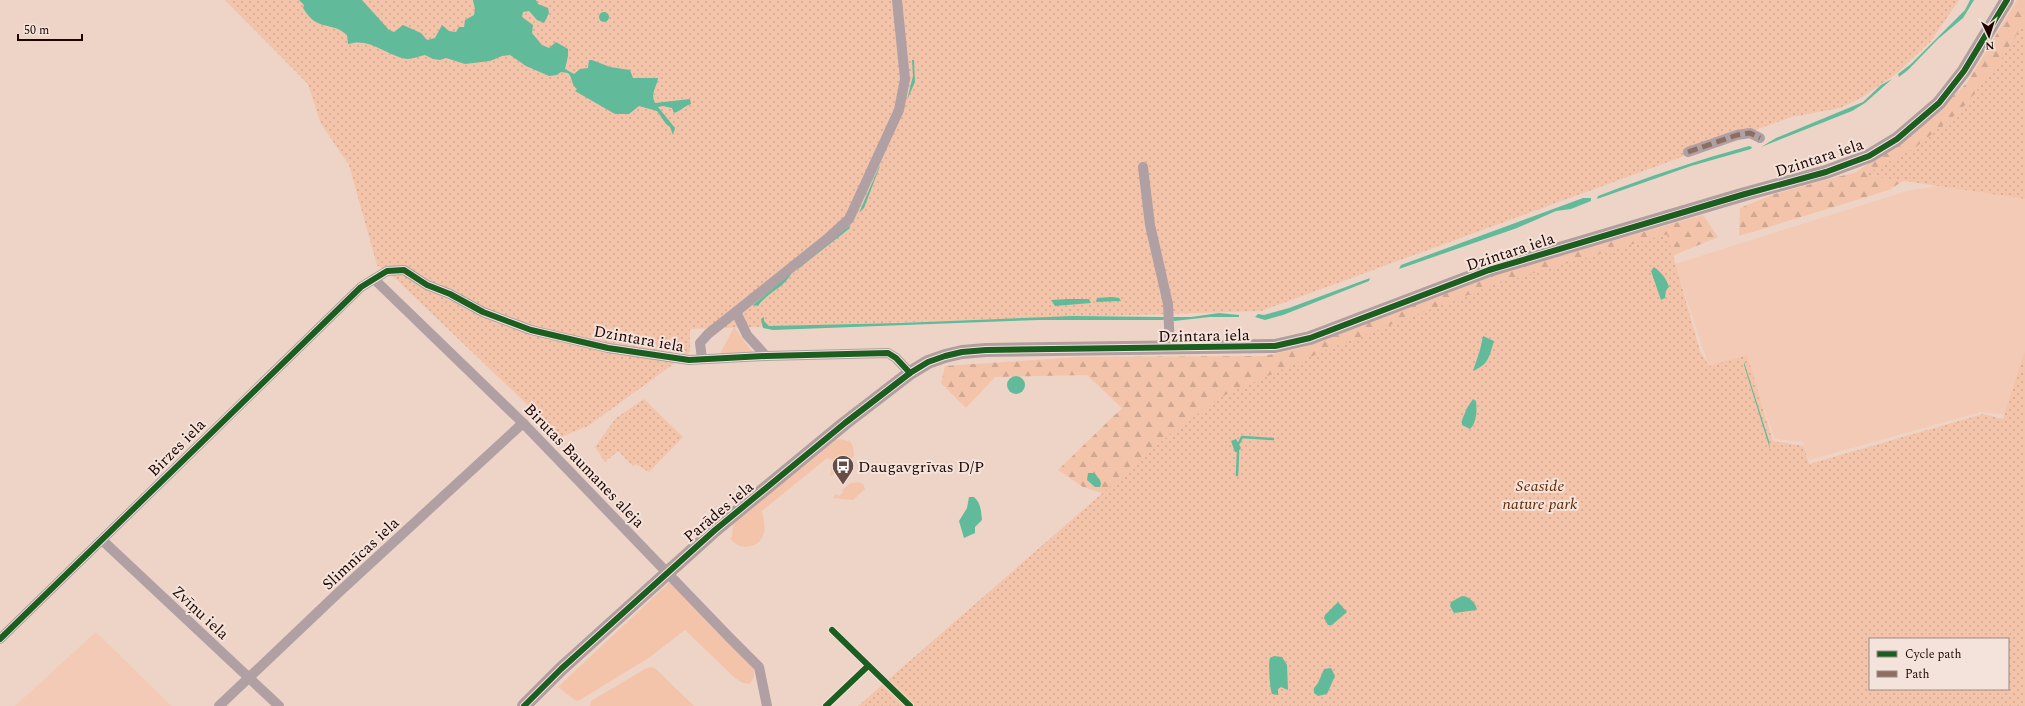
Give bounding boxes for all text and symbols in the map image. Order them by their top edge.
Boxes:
scale bar [18,16,82,42]
north arrow [1969,16,2009,56]
text: 50 m [24,21,49,40]
text: N [1985,37,1995,54]
street label: Dzintara iela [1772,132,1867,184]
street label: Dzintara iela [1463,226,1558,278]
street label: Dzintara iela [592,319,686,359]
street label: Dzintara iela [1158,323,1250,349]
street label: Birutas Baumanes aleja [518,398,650,534]
street label: Birzes iela [142,413,211,482]
bus stop icon: Daugavgrīvas D/P [830,453,856,486]
place label: Daugavgrīvas D/P [858,455,984,479]
park label: Seaside nature park [1503,474,1578,516]
street label: Parādes iela [678,475,759,548]
street label: Slimnīcas iela [317,511,405,596]
street label: Zvīņu iela [166,580,234,646]
legend [1869,638,2009,690]
text: Cycle path [1905,645,1962,664]
text: Path [1905,665,1930,684]

